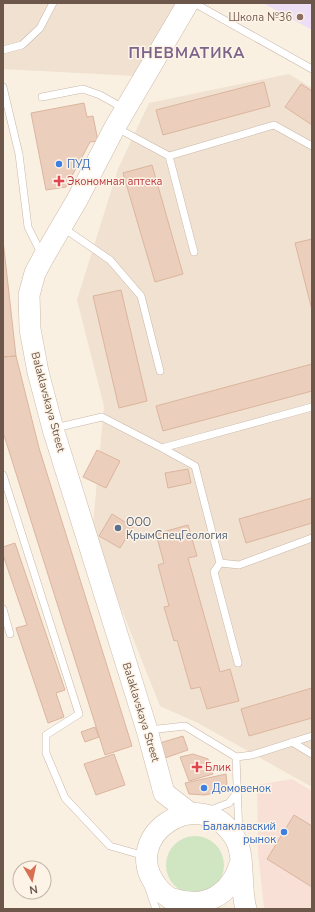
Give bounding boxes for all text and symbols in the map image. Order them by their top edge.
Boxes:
place label: Школа №36 [228,10,292,25]
marker: Школа №36 [295,12,305,22]
district label: ПНЕВМАТИКА [129,43,245,63]
place label: ПУД [67,157,91,172]
marker: ПУД [54,159,64,169]
place label: Экономная аптека [67,174,162,189]
marker: Экономная аптека [54,176,64,186]
street label: Balaklavskaya Street [27,350,69,454]
place label: ООО КрымСпецГеология [126,515,228,543]
marker: ООО КрымСпецГеология [113,523,123,533]
street label: Balaklavskaya Street [119,660,163,764]
place label: Блик [205,760,231,775]
marker: Блик [192,762,202,772]
place label: Домовенок [212,781,271,796]
marker: Домовенок [199,783,209,793]
place label: Балаклавский рынок [203,819,276,847]
marker: Балаклавский рынок [279,827,289,837]
north arrow [12,860,52,900]
text: N [28,881,39,897]

